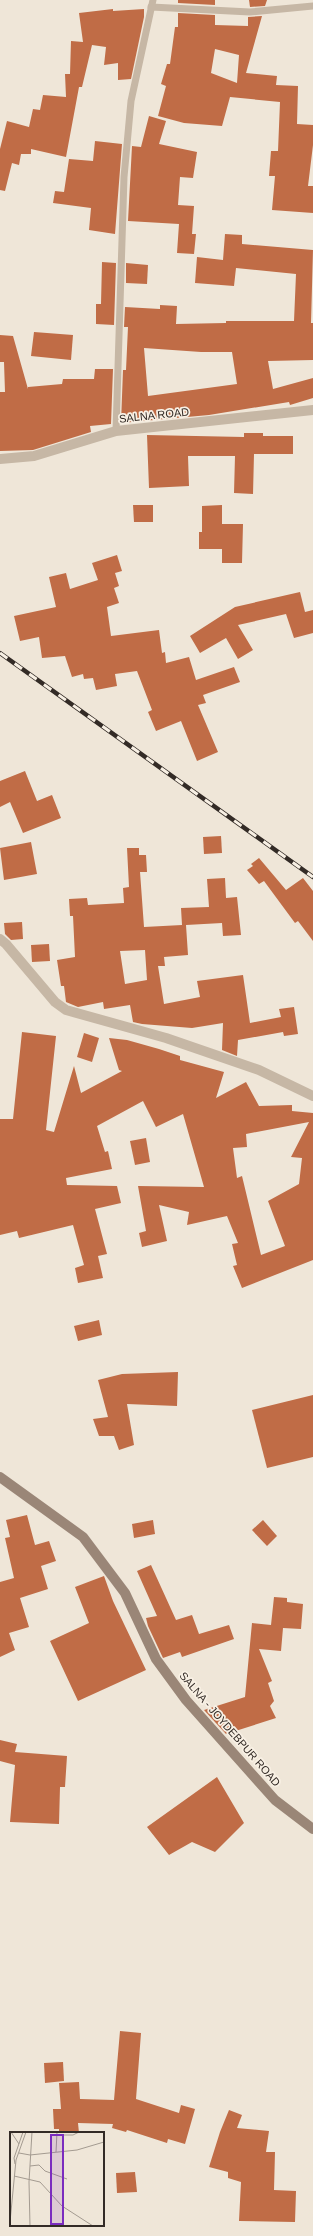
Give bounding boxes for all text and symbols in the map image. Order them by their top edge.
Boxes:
street label: SALNA ROAD [118,405,190,425]
street label: SALNA - JOYDEBPUR ROAD [177,1669,283,1789]
inset map [10,2132,104,2226]

